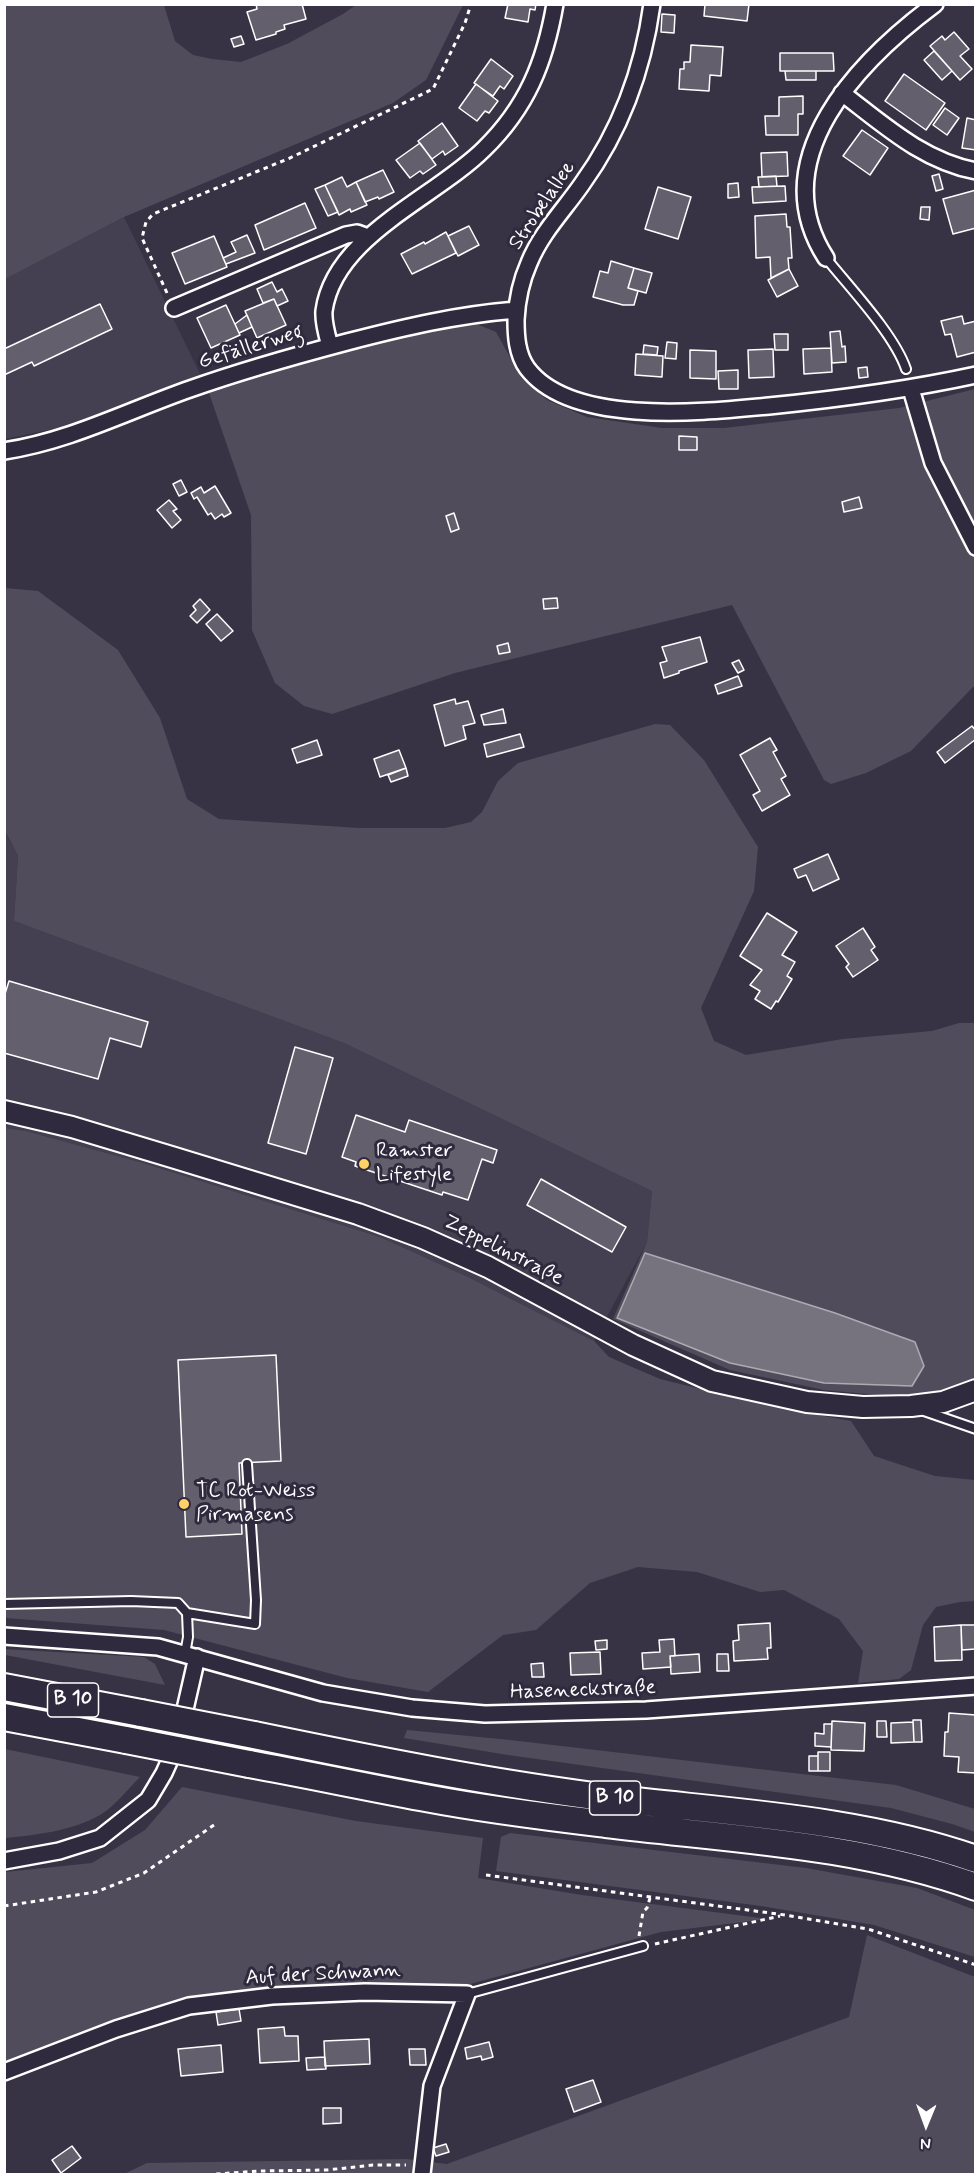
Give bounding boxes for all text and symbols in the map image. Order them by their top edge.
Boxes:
street label: Strobelallee [504,157,582,255]
street label: Gefällerweg [195,320,307,376]
place label: Ramster Lifestyle [376,1139,453,1189]
marker: Ramster Lifestyle [357,1157,371,1171]
street label: Zeppelinstraße [439,1210,567,1292]
place label: TC Rot-Weiss Pirmasens [196,1479,315,1529]
marker: TC Rot-Weiss Pirmasens [177,1497,191,1511]
street label: Haseneckstraße [510,1676,656,1706]
road number: B 10 [48,1683,98,1717]
road number: B 10 [590,1781,640,1815]
street label: Auf der Schwann [245,1958,401,1992]
north arrow [896,2095,956,2155]
text: N [920,2133,931,2154]

